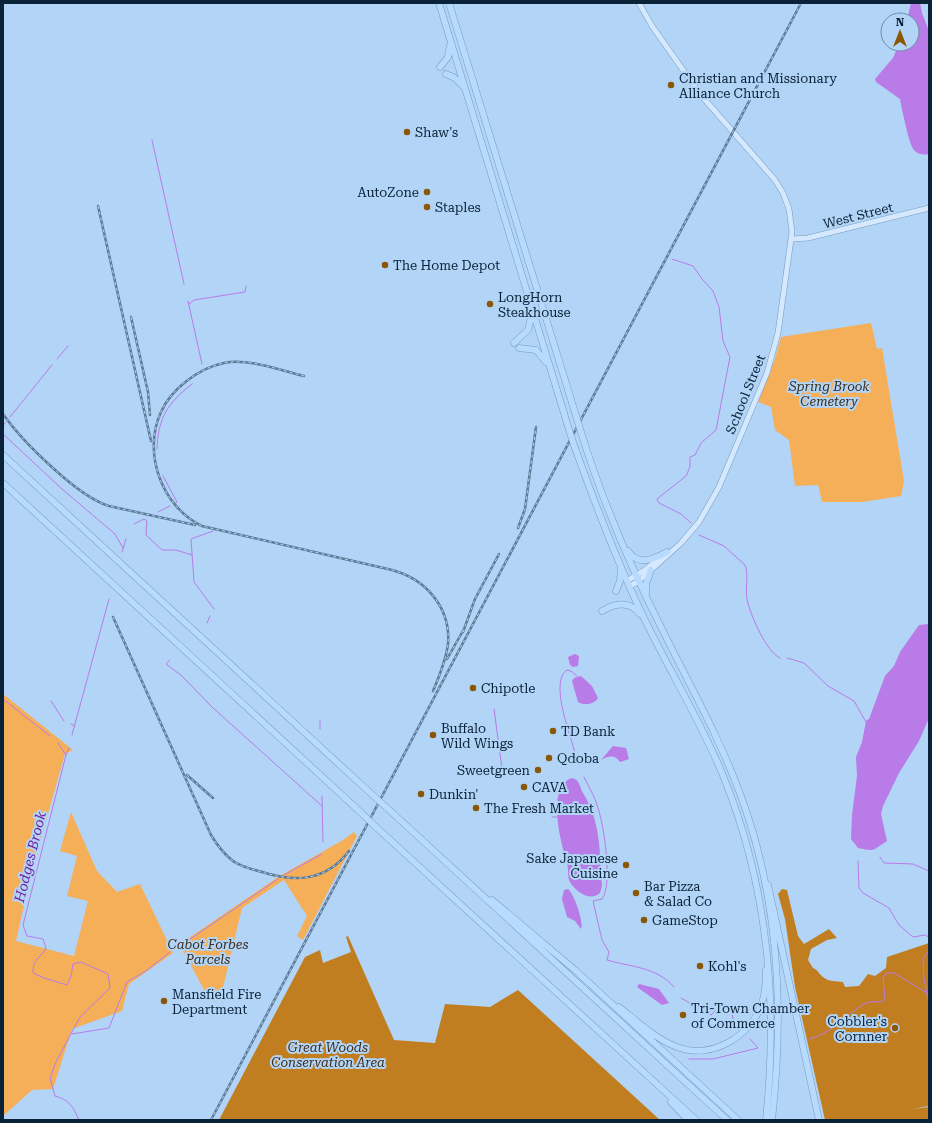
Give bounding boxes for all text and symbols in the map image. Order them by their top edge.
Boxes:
north arrow [880,12,920,52]
text: N [896,16,905,29]
place label: Christian and Missionary Alliance Church [679,71,837,101]
marker: Christian and Missionary Alliance Church [666,80,676,90]
place label: Shaw's [415,125,458,140]
marker: Shaw's [402,127,412,137]
place label: AutoZone [358,185,419,200]
marker: AutoZone [422,187,432,197]
place label: Staples [435,200,481,215]
street label: West Street [822,200,895,231]
marker: Staples [422,202,432,212]
place label: The Home Depot [393,258,500,273]
marker: The Home Depot [380,260,390,270]
place label: LongHorn Steakhouse [498,290,571,320]
marker: LongHorn Steakhouse [485,299,495,309]
street label: School Street [723,352,768,436]
park label: Spring Brook Cemetery [788,379,870,409]
place label: Chipotle [481,681,535,696]
marker: Chipotle [468,683,478,693]
place label: Buffalo Wild Wings [441,721,513,751]
place label: TD Bank [561,724,615,739]
marker: TD Bank [548,726,558,736]
marker: Buffalo Wild Wings [428,730,438,740]
place label: Qdoba [557,751,599,766]
marker: Qdoba [544,753,554,763]
place label: Sweetgreen [457,763,531,778]
marker: Sweetgreen [533,765,543,775]
place label: CAVA [532,780,567,795]
marker: CAVA [519,782,529,792]
place label: Dunkin' [429,787,479,802]
marker: Dunkin' [416,789,426,799]
place label: The Fresh Market [484,801,594,816]
marker: The Fresh Market [471,803,481,813]
water label: Hodges Brook [11,810,49,905]
place label: Sake Japanese Cuisine [526,851,618,881]
marker: Sake Japanese Cuisine [621,860,631,870]
place label: Bar Pizza & Salad Co [644,879,712,909]
marker: Bar Pizza & Salad Co [631,888,641,898]
place label: GameStop [652,913,718,928]
marker: GameStop [639,915,649,925]
park label: Cabot Forbes Parcels [168,937,248,967]
place label: Kohl's [708,959,746,974]
marker: Kohl's [695,961,705,971]
place label: Mansfield Fire Department [172,987,261,1017]
marker: Mansfield Fire Department [159,996,169,1006]
place label: Tri-Town Chamber of Commerce [691,1001,810,1031]
marker: Tri-Town Chamber of Commerce [678,1010,688,1020]
place label: Cobbler's Cornner [827,1014,888,1044]
marker: Cobbler's Cornner [890,1023,900,1033]
park label: Great Woods Conservation Area [271,1040,385,1070]

